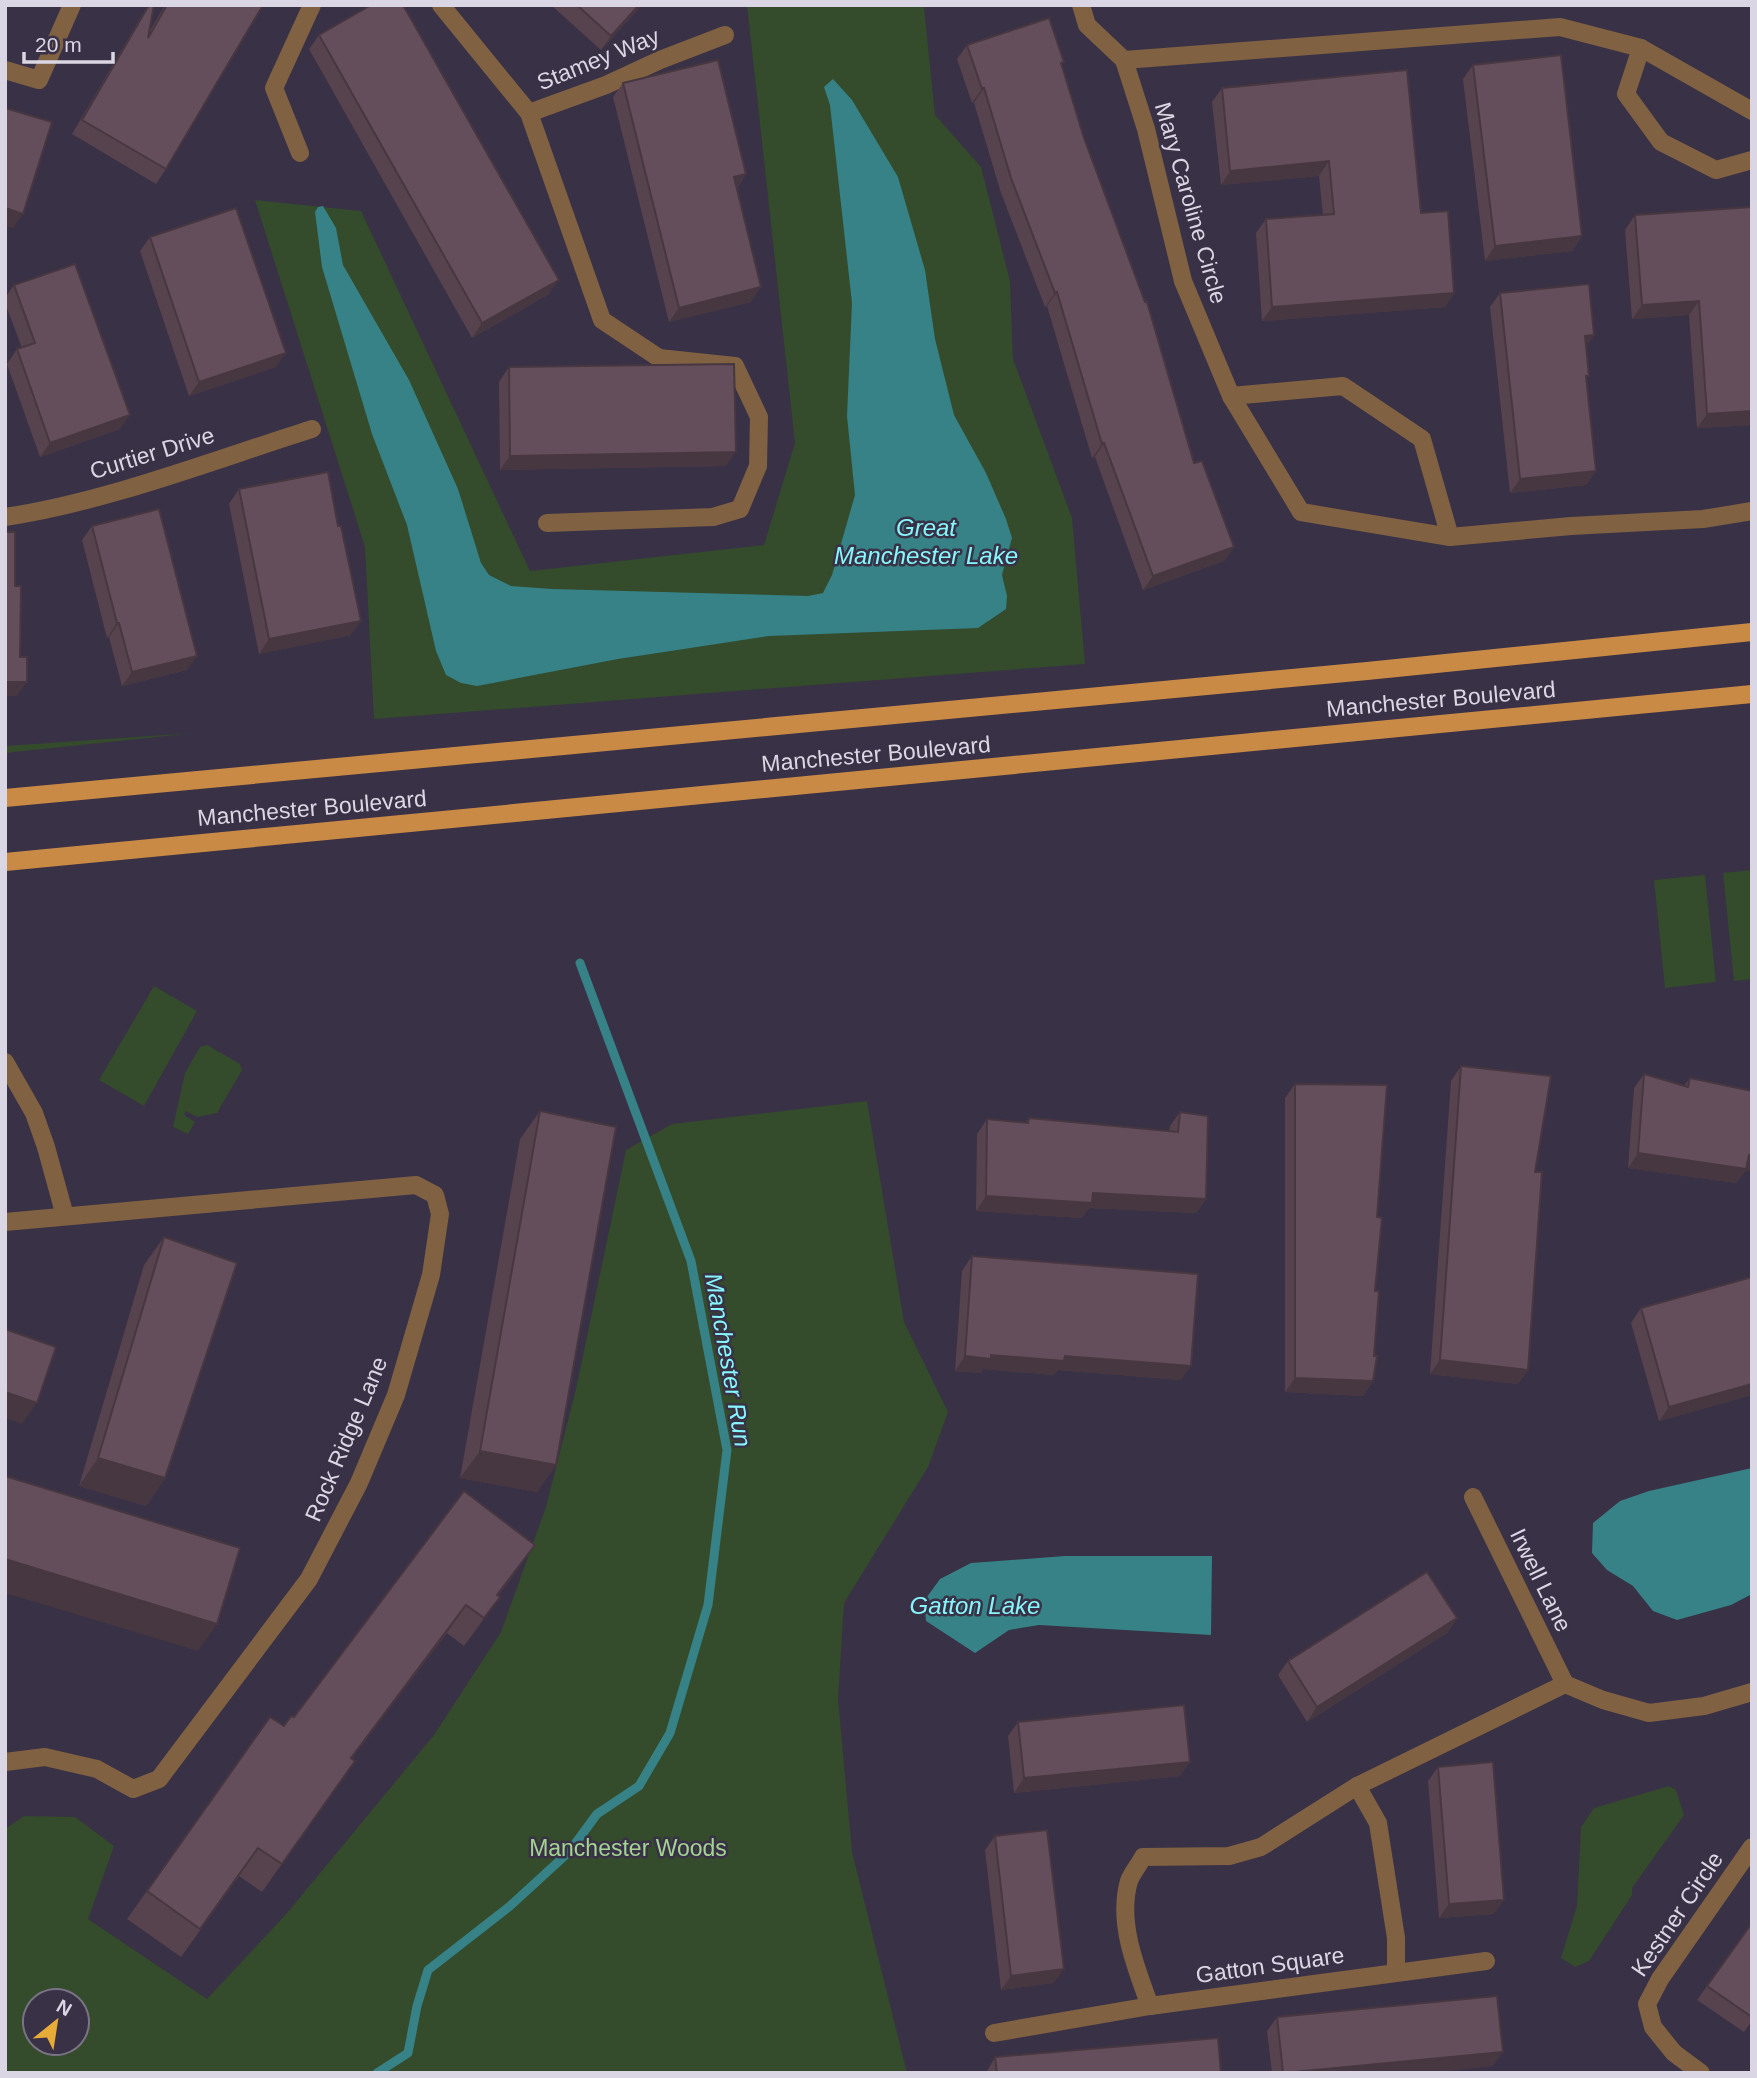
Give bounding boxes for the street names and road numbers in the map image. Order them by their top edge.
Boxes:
street label: Stamey Way [533,23,663,95]
street label: Mary Caroline Circle [1150,99,1232,307]
street label: Curtier Drive [86,422,218,484]
street label: Manchester Boulevard [1325,676,1557,722]
street label: Manchester Boulevard [760,731,992,777]
street label: Manchester Boulevard [196,785,428,831]
street label: Rock Ridge Lane [300,1353,392,1525]
street label: Irwell Lane [1505,1524,1577,1636]
street label: Kestner Circle [1626,1847,1728,1981]
street label: Gatton Square [1194,1942,1346,1988]

